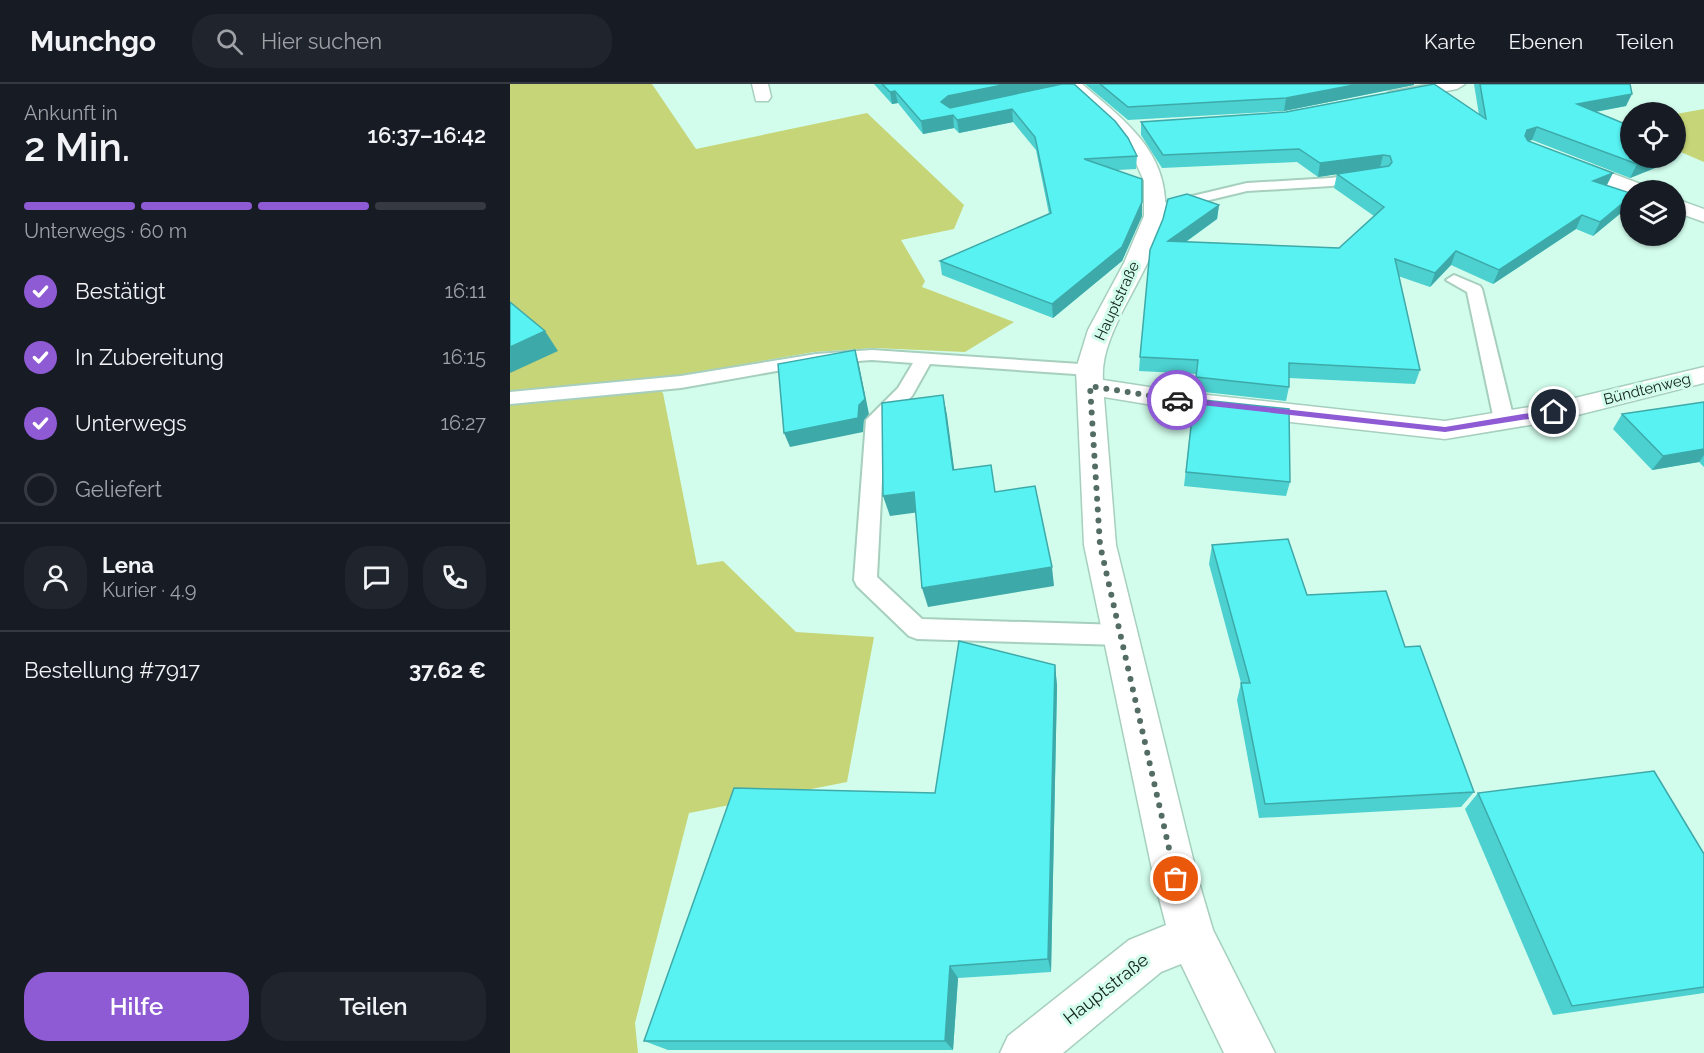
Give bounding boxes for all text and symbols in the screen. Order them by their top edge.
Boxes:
search box [192,14,612,68]
text: Munchgo [30,25,156,58]
icon: search [213,25,246,58]
text: Hier suchen [261,28,382,54]
text: Karte [1424,29,1475,54]
text: Ebenen [1508,29,1583,54]
text: Teilen [1616,29,1674,54]
text: Ankunft in [24,101,118,125]
map controls [1620,102,1686,246]
button: locate [1620,102,1686,168]
text: 16:37–16:42 [368,122,486,148]
text: 2 Min. [24,124,130,170]
button: layers [1620,180,1686,246]
text: Unterwegs · 60 m [24,219,187,243]
street label: Hauptstraße [1091,259,1143,343]
icon: check [24,275,57,308]
text: Bestätigt [75,278,166,304]
text: 16:11 [445,279,486,303]
icon: check [24,341,57,374]
text: In Zubereitung [75,344,224,370]
text: 16:15 [442,345,486,369]
street label: Bündtenweg [1602,369,1692,409]
courier [1147,370,1207,430]
icon: car [1161,384,1194,417]
pin [1528,386,1579,437]
icon: home [1537,395,1570,428]
icon: check [24,407,57,440]
text: Unterwegs [75,410,187,436]
text: 16:27 [441,411,486,435]
text: Geliefert [75,476,162,502]
button: person [24,546,87,609]
button: chat [345,546,408,609]
button: phone [423,546,486,609]
text: Lena [102,552,154,578]
text: Kurier · 4.9 [102,578,196,602]
text: Bestellung #7917 [24,657,200,683]
text: 37.62 € [409,657,486,683]
pin [1150,853,1201,904]
icon: bag [1159,862,1192,895]
street label: Hauptstraße [1059,949,1153,1028]
button: Hilfe [24,972,249,1041]
button: Teilen [261,972,486,1041]

